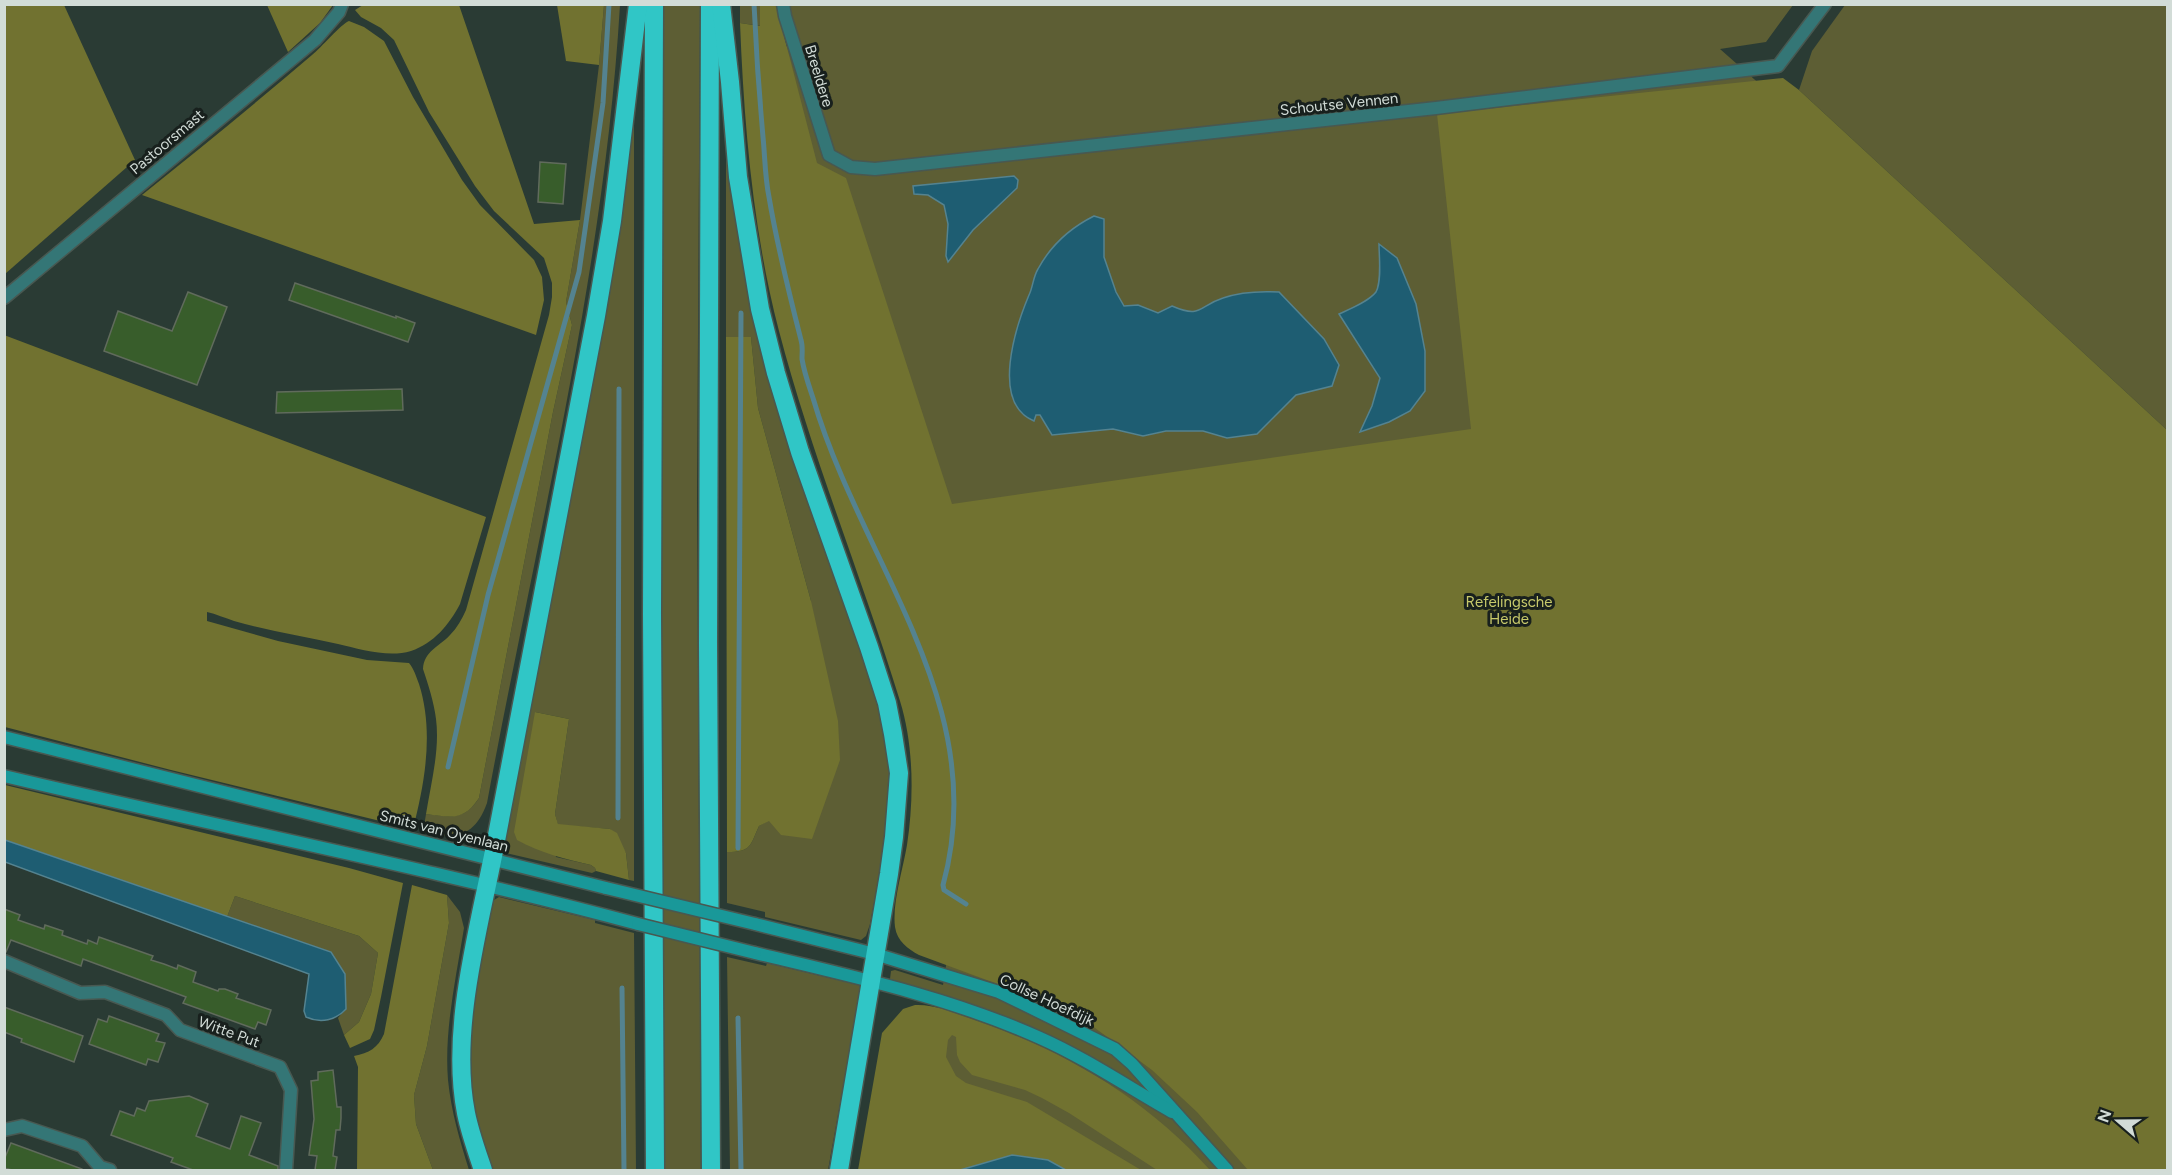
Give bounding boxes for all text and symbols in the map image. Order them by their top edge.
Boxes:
street label: Breeldere [801,43,837,109]
street label: Schoutse Vennen [1279,89,1399,119]
street label: Pastoorsmast [126,106,208,178]
park label: Refelingsche Heide [1466,593,1552,628]
street label: Smits van Oyenlaan [378,806,510,856]
street label: Collse Hoefdijk [997,970,1098,1030]
street label: Witte Put [196,1013,262,1051]
north arrow [2088,1091,2148,1151]
text: N [2093,1107,2115,1125]

